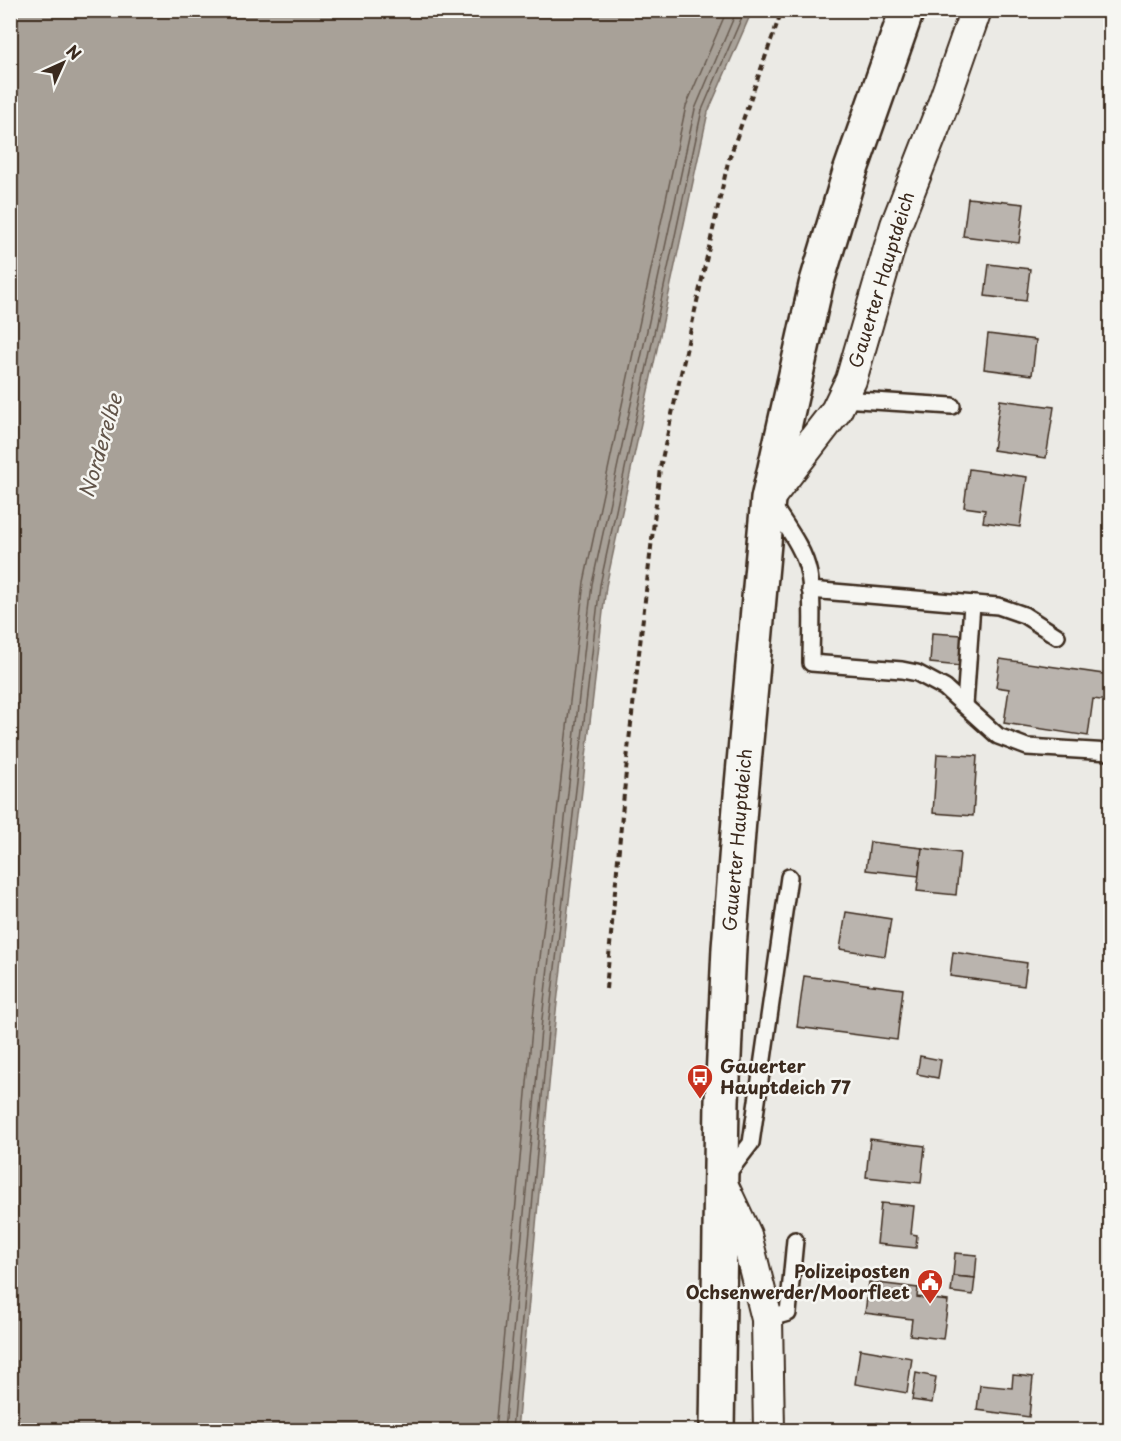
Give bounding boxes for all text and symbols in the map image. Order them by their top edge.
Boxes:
north arrow [33,33,93,93]
text: N [61,39,87,65]
street label: Gauerter Hauptdeich [841,188,920,371]
water label: Norderelbe [71,389,130,501]
street label: Gauerter Hauptdeich [715,748,758,932]
place label: Gauerter Hauptdeich 77 [720,1052,851,1100]
bus stop icon: Gauerter Hauptdeich 77 [685,1062,715,1100]
place label: Polizeiposten Ochsenwerder/Moorfleet [686,1257,910,1305]
public building icon: Polizeiposten Ochsenwerder/Moorfleet [915,1267,945,1305]

